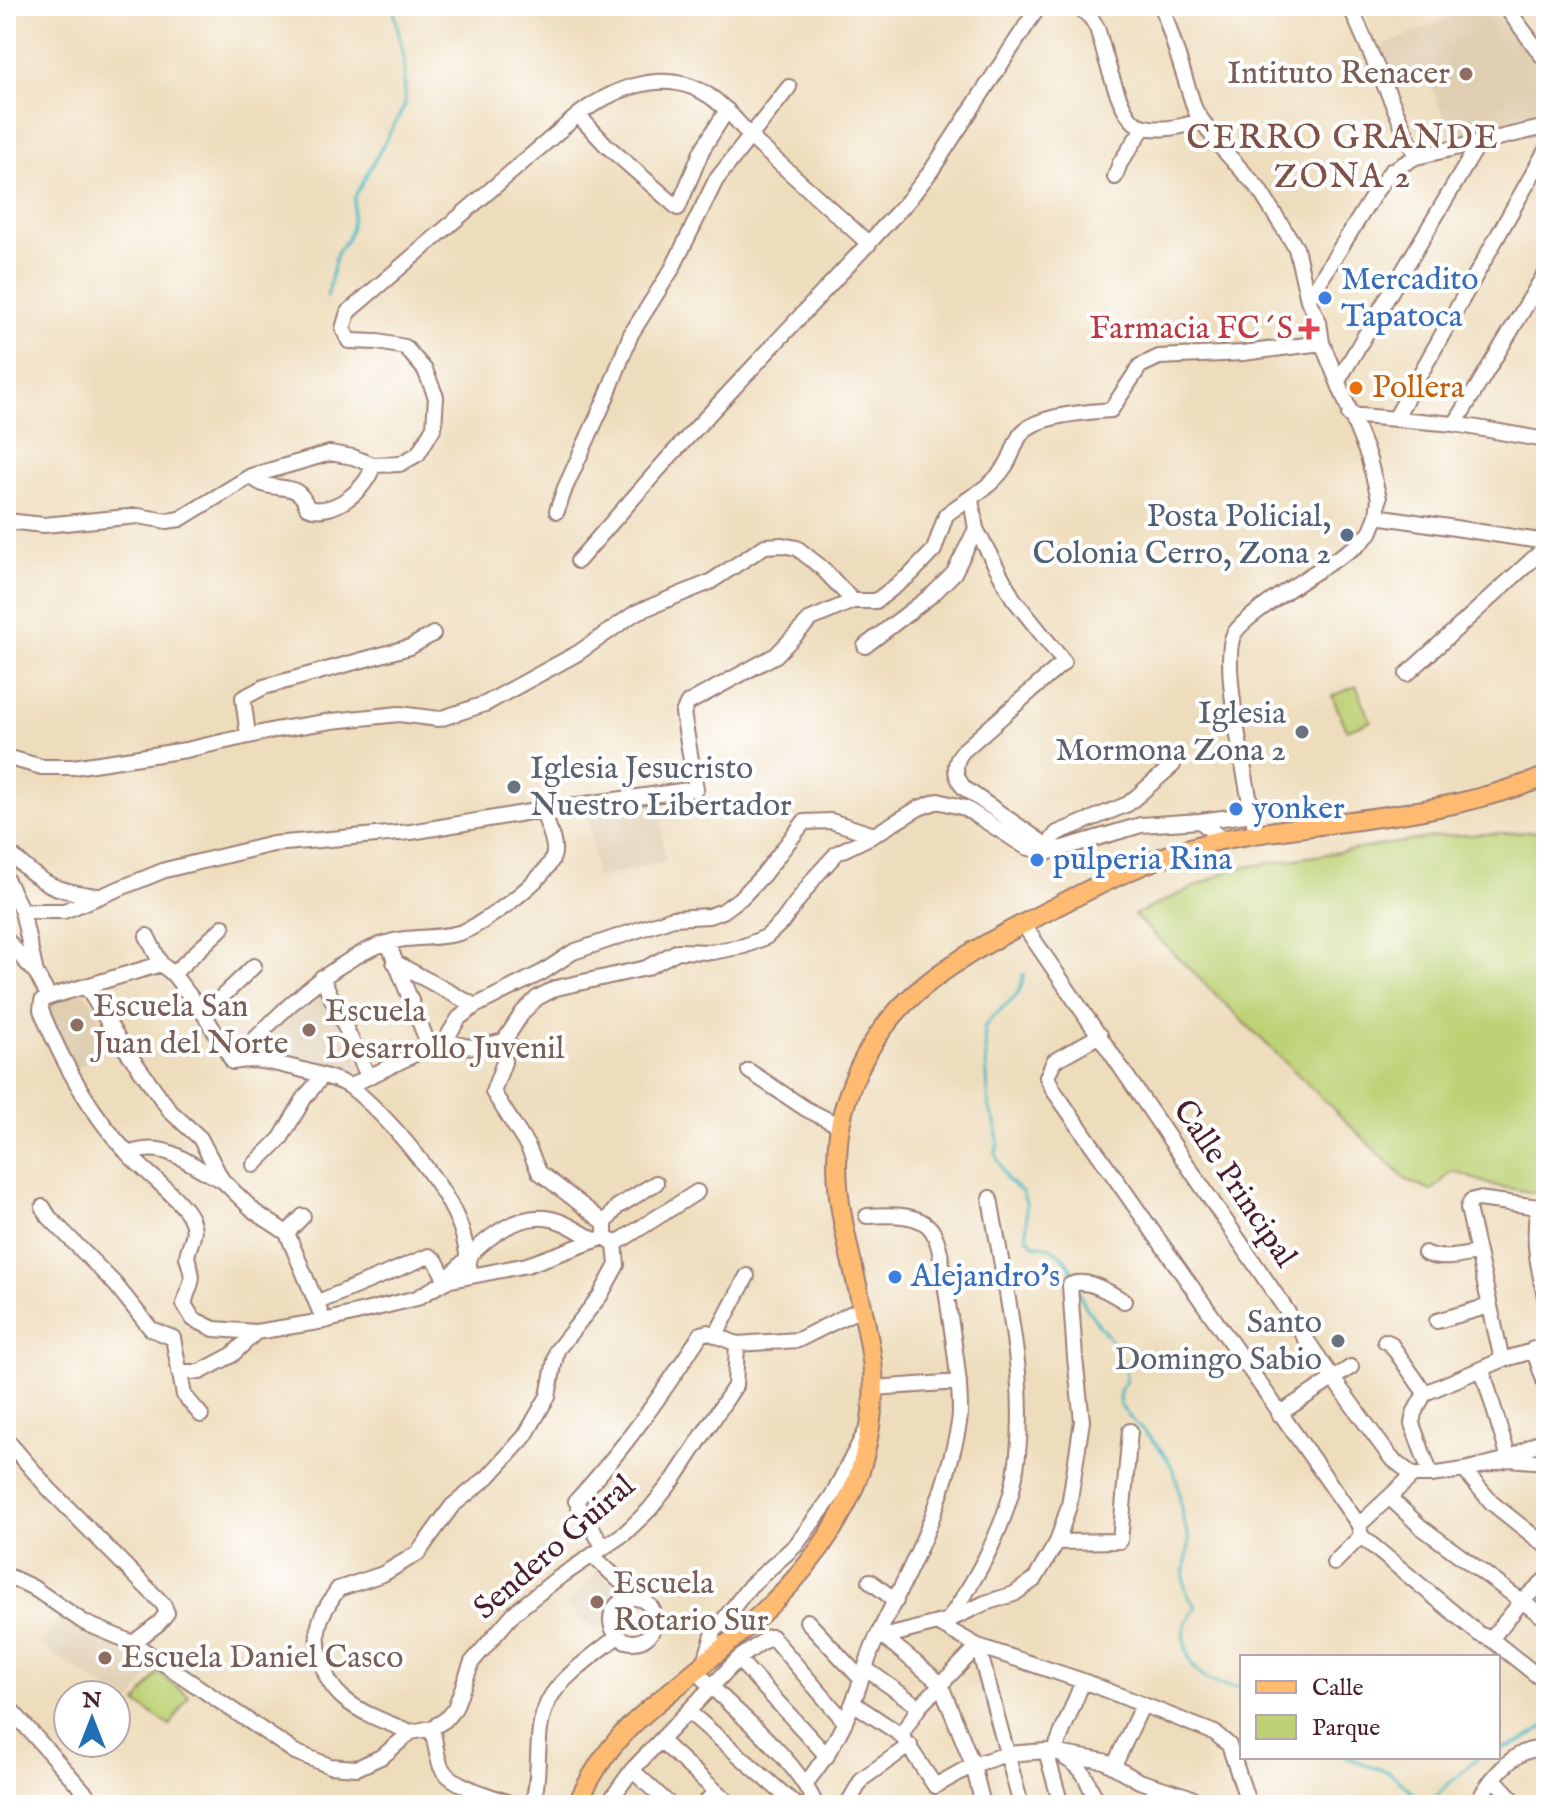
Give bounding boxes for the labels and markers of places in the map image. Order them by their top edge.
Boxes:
place label: Intituto Renacer [1227,54,1450,95]
marker: Intituto Renacer [1457,65,1475,83]
place label: Mercadito Tapatoca [1341,260,1478,338]
marker: Mercadito Tapatoca [1316,289,1334,307]
place label: Farmacia FC´S [1090,309,1293,350]
marker: Farmacia FC´S [1300,320,1318,338]
place label: Pollera [1372,368,1465,409]
marker: Pollera [1347,379,1365,397]
place label: Posta Policial, Colonia Cerro, Zona 2 [1033,497,1331,575]
marker: Posta Policial, Colonia Cerro, Zona 2 [1338,526,1356,544]
place label: Iglesia Mormona Zona 2 [1055,694,1286,772]
marker: Iglesia Mormona Zona 2 [1293,723,1311,741]
place label: Iglesia Jesucristo Nuestro Libertador [530,749,792,827]
marker: Iglesia Jesucristo Nuestro Libertador [505,778,523,796]
place label: yonker [1251,789,1345,830]
marker: yonker [1227,800,1245,818]
place label: pulperia Rina [1053,840,1233,881]
marker: pulperia Rina [1028,851,1046,869]
place label: Escuela San Juan del Norte [90,987,289,1065]
place label: Escuela Desarrollo Juvenil [325,992,565,1070]
marker: Escuela San Juan del Norte [68,1016,86,1034]
marker: Escuela Desarrollo Juvenil [300,1021,318,1039]
place label: Alejandro's [910,1257,1060,1298]
marker: Alejandro's [886,1268,904,1286]
place label: Santo Domingo Sabio [1114,1303,1322,1381]
marker: Santo Domingo Sabio [1329,1332,1347,1350]
place label: Escuela Rotario Sur [613,1564,769,1642]
marker: Escuela Rotario Sur [588,1593,606,1611]
place label: Escuela Daniel Casco [121,1638,403,1679]
marker: Escuela Daniel Casco [96,1649,114,1667]

